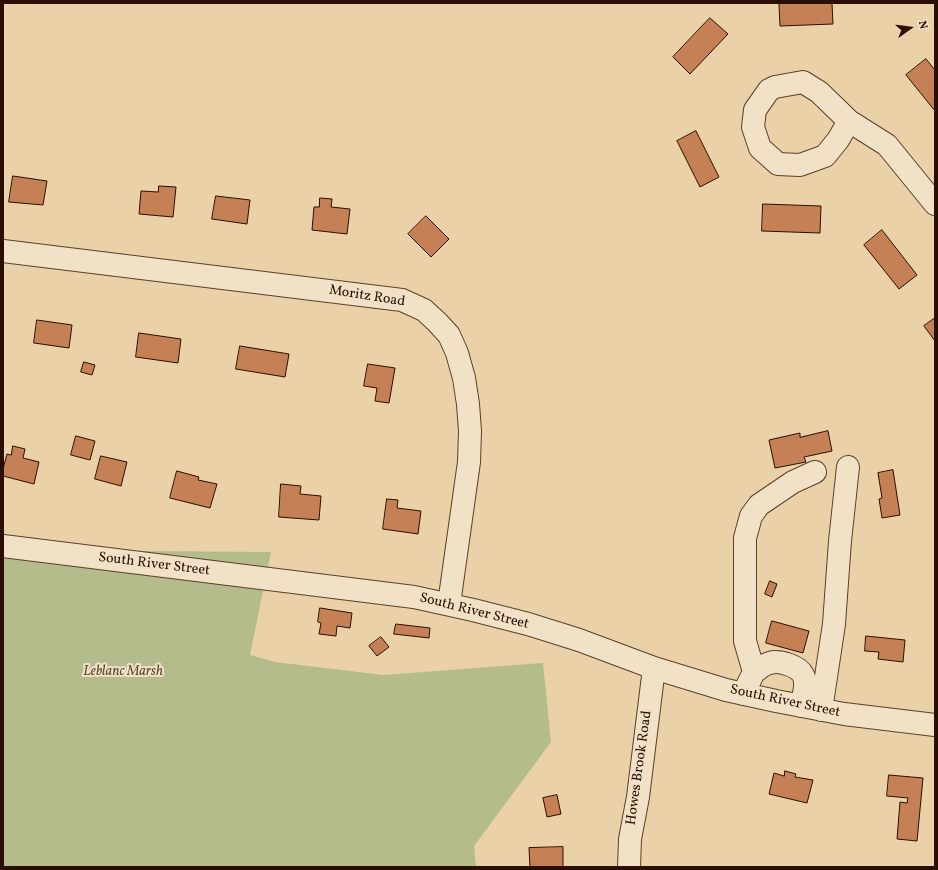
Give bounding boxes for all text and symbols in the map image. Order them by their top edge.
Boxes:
north arrow [890,8,930,48]
text: N [914,19,930,31]
street label: Moritz Road [328,283,406,311]
street label: South River Street [97,550,211,580]
street label: South River Street [418,590,530,634]
park label: Leblanc Marsh [83,664,163,680]
street label: South River Street [728,682,842,722]
street label: Howes Brook Road [624,710,656,826]

